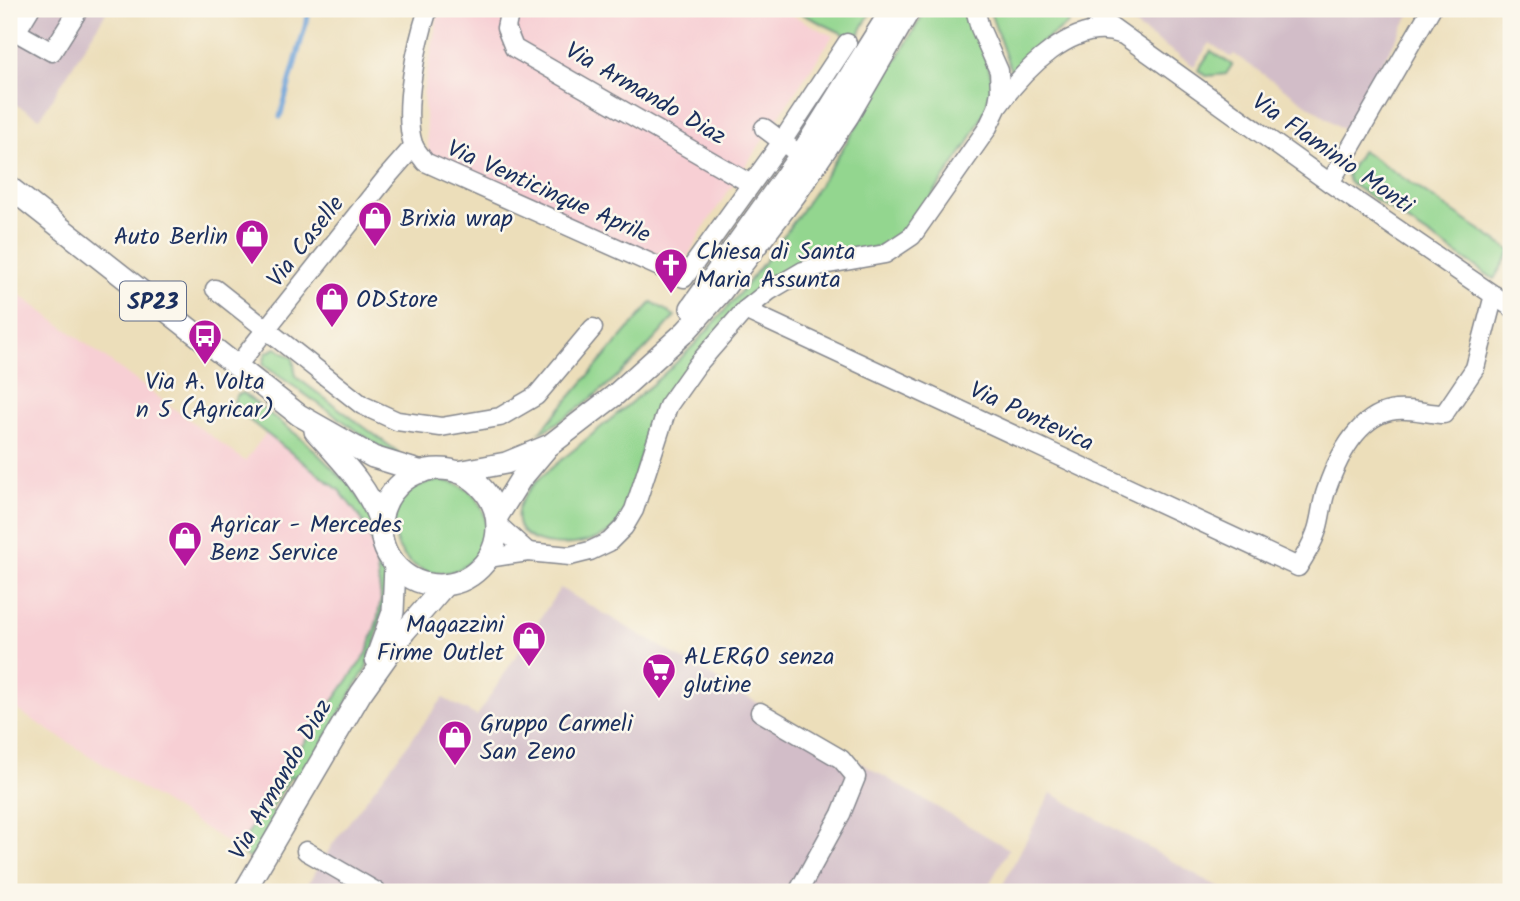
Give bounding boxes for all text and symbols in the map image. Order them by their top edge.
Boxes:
street label: Via Armando Diaz [557,32,733,156]
street label: Via Flaminio Monti [1243,84,1422,226]
street label: Via Venticinque Aprile [440,130,657,255]
street label: Via Caselle [257,187,355,297]
shop icon: Brixia wrap [356,199,394,248]
place label: Brixia wrap [400,200,513,239]
shop icon: Auto Berlin [233,217,271,266]
place label: Auto Berlin [114,218,228,257]
place label: Chiesa di Santa Maria Assunta [696,233,856,300]
church icon: Chiesa di Santa Maria Assunta [652,246,690,295]
shop icon: ODStore [313,280,351,329]
place label: ODStore [356,281,438,320]
road number: SP23 [120,282,186,320]
bus stop icon: Via A. Volta n 5 (Agricar) [186,317,224,366]
place label: Via A. Volta n 5 (Agricar) [136,363,274,430]
street label: Via Pontevica [962,371,1100,463]
place label: Agricar - Mercedes Benz Service [210,506,402,573]
shop icon: Agricar - Mercedes Benz Service [166,519,204,568]
place label: Magazzini Firme Outlet [377,606,505,673]
shop icon: Magazzini Firme Outlet [510,619,548,668]
place label: ALERGO senza glutine [683,638,834,705]
supermarket icon: ALERGO senza glutine [640,651,678,700]
street label: Via Armando Diaz [219,692,343,868]
place label: Gruppo Carmeli San Zeno [480,705,634,772]
shop icon: Gruppo Carmeli San Zeno [436,718,474,767]

